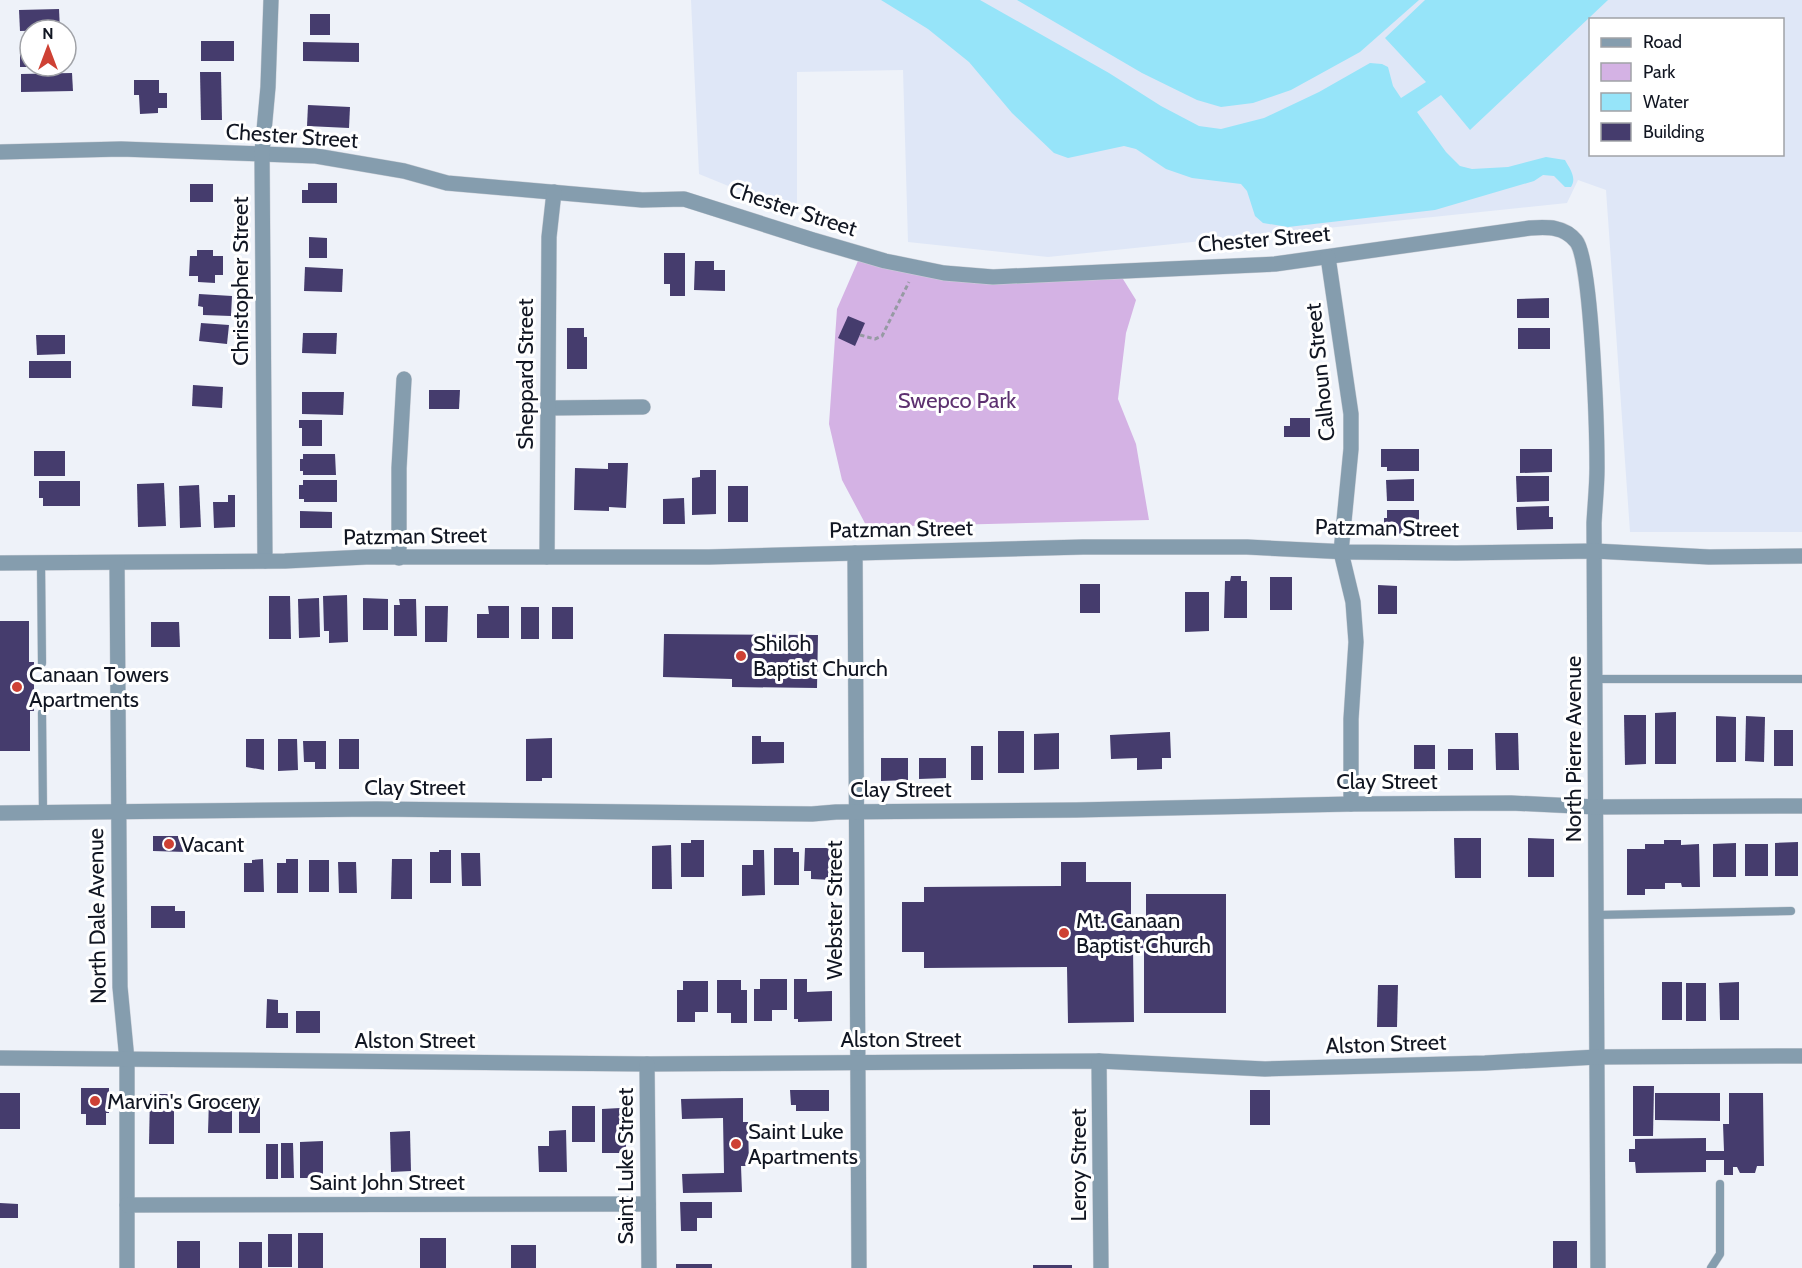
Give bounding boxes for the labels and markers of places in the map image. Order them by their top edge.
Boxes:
place label: Shiloh Baptist Church [753,630,888,682]
marker: Shiloh Baptist Church [734,649,748,663]
place label: Canaan Towers Apartments [29,661,169,713]
marker: Canaan Towers Apartments [10,680,24,694]
place label: Vacant [181,831,245,858]
marker: Vacant [162,837,176,851]
place label: Mt. Canaan Baptist Church [1076,907,1211,959]
marker: Mt. Canaan Baptist Church [1057,926,1071,940]
place label: Marvin's Grocery [107,1088,260,1115]
marker: Marvin's Grocery [88,1094,102,1108]
place label: Saint Luke Apartments [748,1118,858,1170]
marker: Saint Luke Apartments [729,1137,743,1151]

